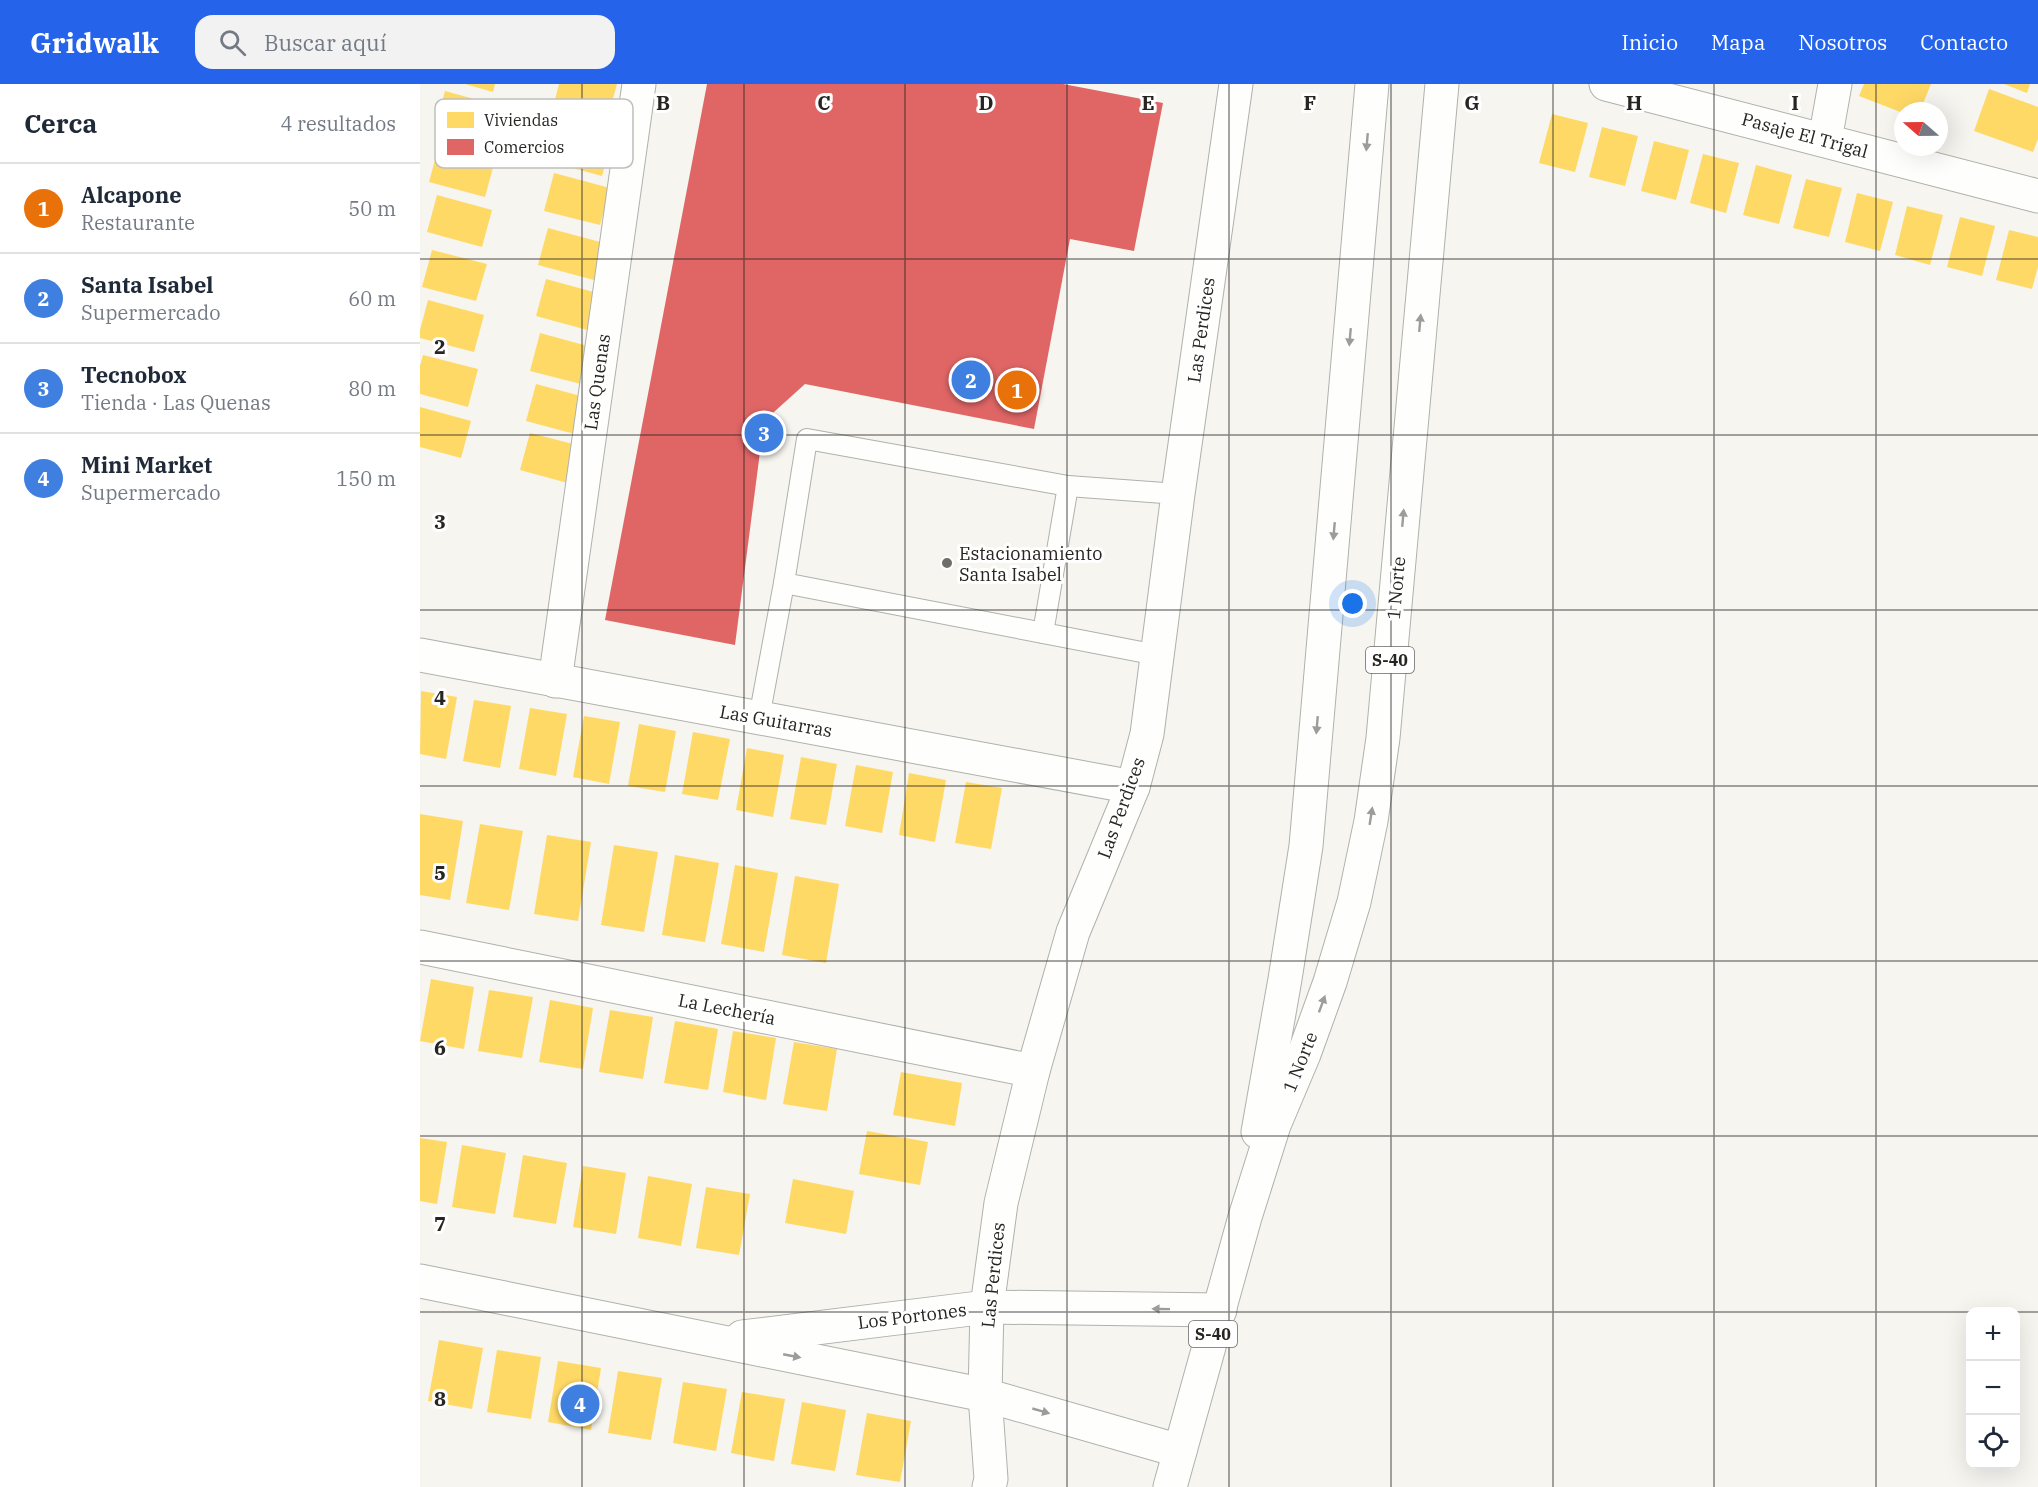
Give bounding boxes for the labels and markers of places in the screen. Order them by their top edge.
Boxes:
pin: 2 [952,358,990,402]
pin: 1 [998,368,1036,412]
pin: 3 [744,410,784,456]
place label: Estacionamiento Santa Isabel [959,542,1102,586]
marker: Estacionamiento Santa Isabel [940,556,954,570]
pin: 4 [560,1382,600,1426]

